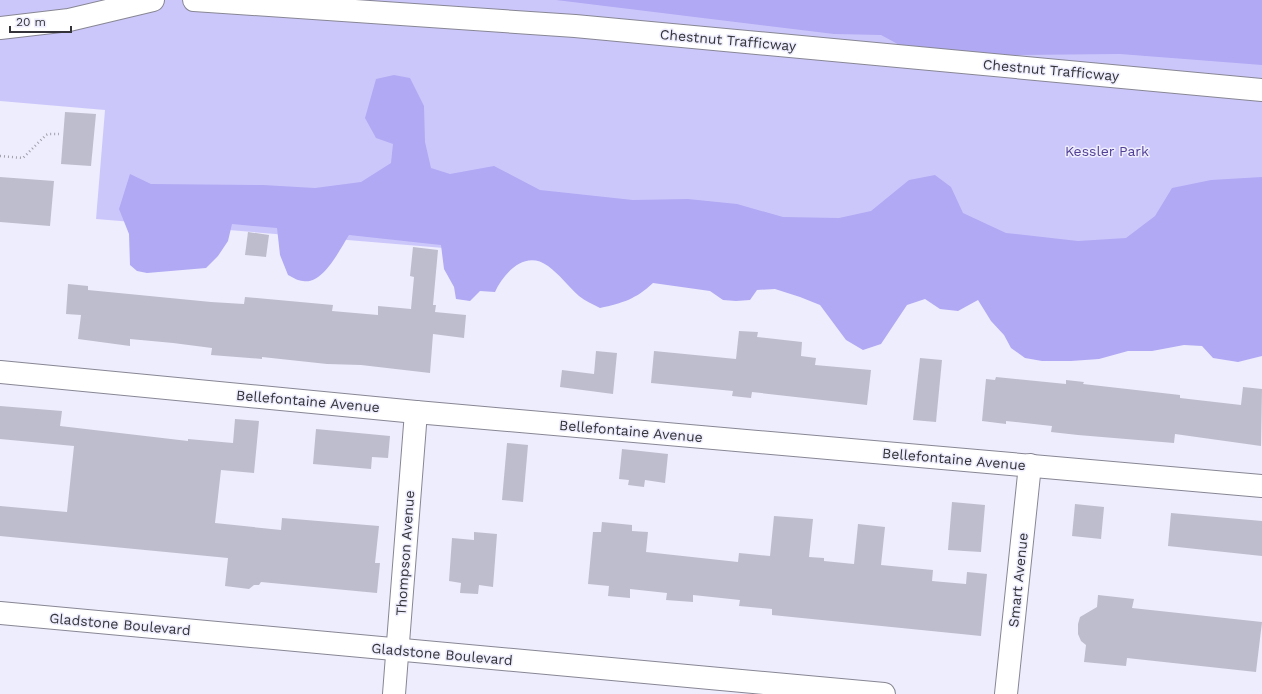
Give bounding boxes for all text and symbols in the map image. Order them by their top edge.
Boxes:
scale bar [10,8,71,34]
text: 20 m [16,15,46,29]
street label: Chestnut Trafficway [659,26,798,54]
street label: Chestnut Trafficway [982,56,1121,84]
park label: Kessler Park [1065,143,1149,159]
street label: Bellefontaine Avenue [236,387,380,415]
street label: Bellefontaine Avenue [559,417,703,445]
street label: Bellefontaine Avenue [882,445,1026,473]
street label: Thompson Avenue [393,490,417,616]
street label: Smart Avenue [1005,532,1031,628]
street label: Gladstone Boulevard [49,610,191,638]
street label: Gladstone Boulevard [371,640,513,668]

